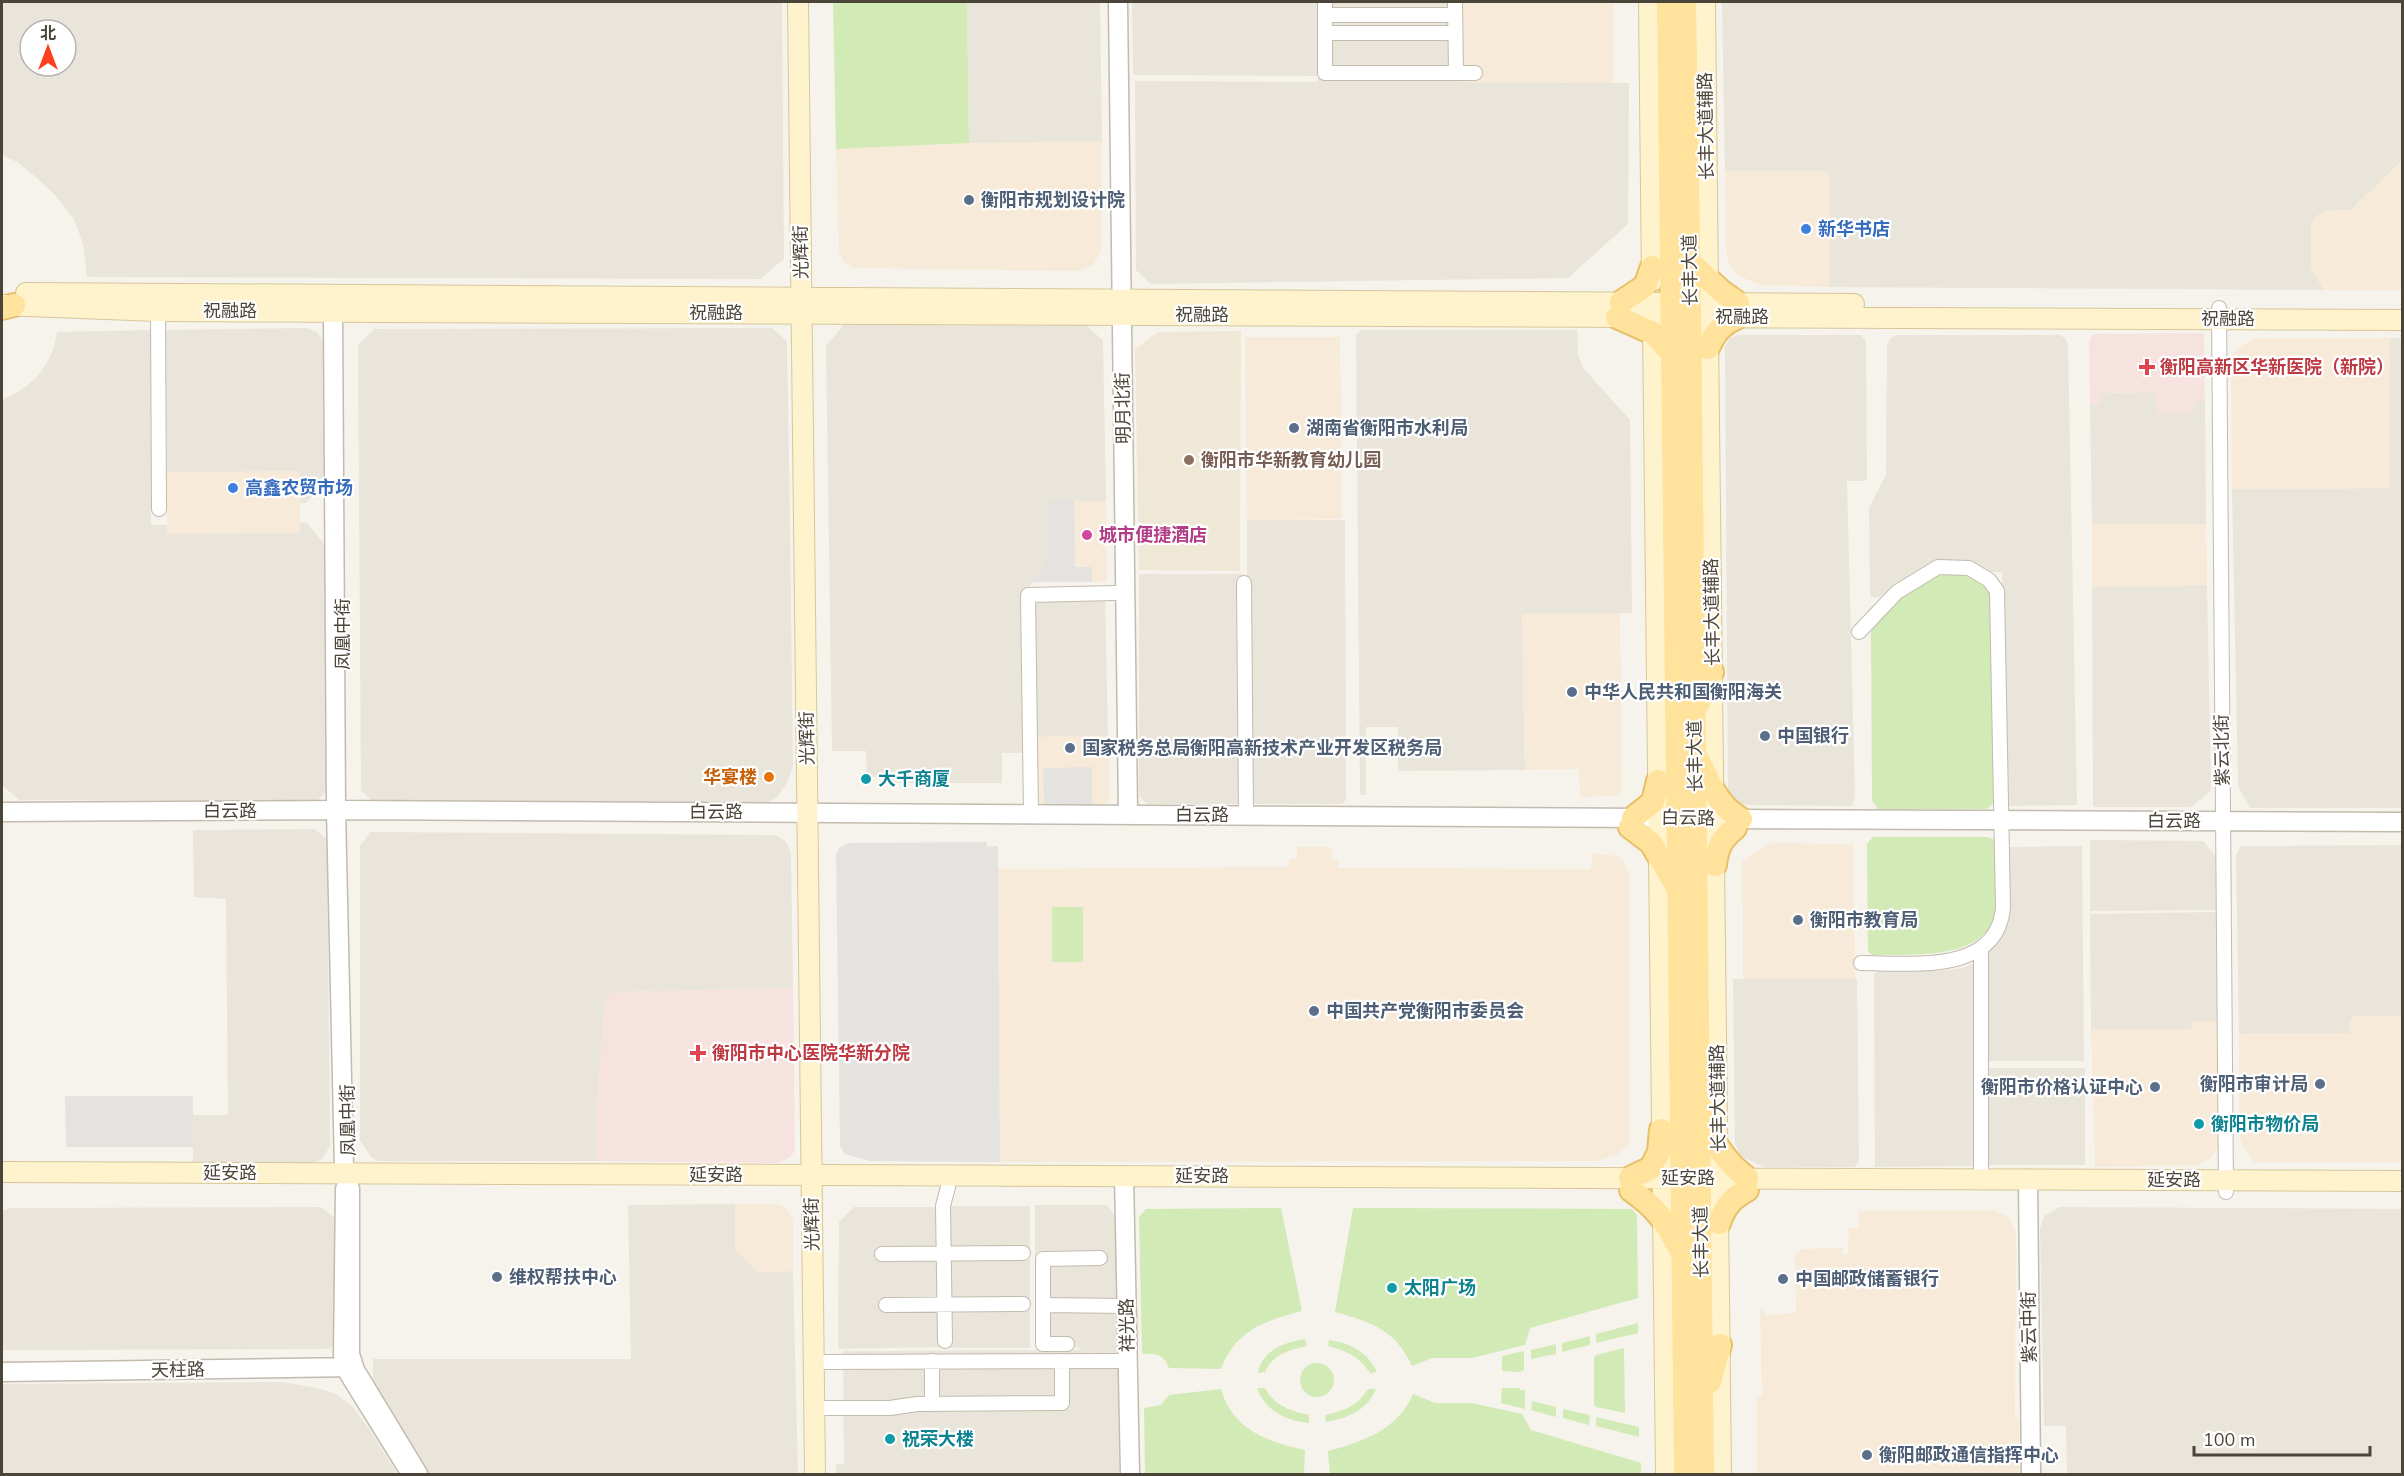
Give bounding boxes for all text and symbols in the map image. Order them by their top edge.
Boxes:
north arrow [18,18,78,78]
text: 北 [40,23,56,45]
street label: 长丰大道辅路 [1693,72,1719,180]
place label: 衡阳市规划设计院 [981,188,1125,212]
marker: 衡阳市规划设计院 [962,193,976,207]
place label: 新华书店 [1818,217,1890,241]
marker: 新华书店 [1799,222,1813,236]
street label: 光辉街 [789,225,813,279]
street label: 长丰大道 [1677,234,1703,306]
street label: 祝融路 [203,299,257,323]
street label: 祝融路 [689,301,743,325]
street label: 祝融路 [1175,303,1229,327]
street label: 祝融路 [1715,305,1769,329]
street label: 祝融路 [2201,307,2255,331]
place label: 衡阳高新区华新医院（新院） [2160,355,2394,379]
marker: 衡阳高新区华新医院（新院） [2138,358,2156,376]
street label: 明月北街 [1110,372,1136,444]
place label: 湖南省衡阳市水利局 [1306,416,1468,440]
marker: 湖南省衡阳市水利局 [1287,421,1301,435]
place label: 衡阳市华新教育幼儿园 [1201,448,1381,472]
marker: 衡阳市华新教育幼儿园 [1182,453,1196,467]
place label: 高鑫农贸市场 [245,476,353,500]
marker: 高鑫农贸市场 [226,481,240,495]
place label: 城市便捷酒店 [1099,523,1207,547]
marker: 城市便捷酒店 [1080,528,1094,542]
street label: 长丰大道辅路 [1699,558,1725,666]
street label: 凤凰中街 [331,598,355,670]
place label: 中华人民共和国衡阳海关 [1584,680,1782,704]
marker: 中华人民共和国衡阳海关 [1565,685,1579,699]
street label: 光辉街 [795,711,819,765]
street label: 紫云北街 [2209,714,2235,786]
street label: 长丰大道 [1682,720,1708,792]
place label: 中国银行 [1777,724,1849,748]
marker: 中国银行 [1758,729,1772,743]
place label: 国家税务总局衡阳高新技术产业开发区税务局 [1082,736,1442,760]
marker: 国家税务总局衡阳高新技术产业开发区税务局 [1063,741,1077,755]
place label: 华宴楼 [703,765,757,789]
place label: 大千商厦 [878,767,950,791]
marker: 华宴楼 [762,770,776,784]
marker: 大千商厦 [859,772,873,786]
street label: 白云路 [203,799,257,823]
street label: 白云路 [689,800,743,824]
street label: 白云路 [1175,803,1229,827]
street label: 白云路 [1661,806,1715,830]
street label: 白云路 [2147,809,2201,833]
place label: 衡阳市教育局 [1810,908,1918,932]
marker: 衡阳市教育局 [1791,913,1805,927]
place label: 中国共产党衡阳市委员会 [1326,999,1524,1023]
marker: 中国共产党衡阳市委员会 [1307,1004,1321,1018]
place label: 衡阳市中心医院华新分院 [712,1041,910,1065]
marker: 衡阳市中心医院华新分院 [689,1044,707,1062]
street label: 长丰大道辅路 [1705,1044,1731,1152]
place label: 衡阳市审计局 [2200,1072,2308,1096]
place label: 衡阳市价格认证中心 [1981,1075,2143,1099]
marker: 衡阳市审计局 [2313,1077,2327,1091]
marker: 衡阳市价格认证中心 [2148,1080,2162,1094]
street label: 凤凰中街 [335,1084,361,1156]
place label: 衡阳市物价局 [2211,1112,2319,1136]
marker: 衡阳市物价局 [2192,1117,2206,1131]
street label: 延安路 [203,1161,257,1185]
street label: 延安路 [689,1163,743,1187]
street label: 延安路 [1175,1164,1229,1188]
street label: 延安路 [1661,1166,1715,1190]
street label: 延安路 [2147,1168,2201,1192]
street label: 光辉街 [800,1197,824,1251]
street label: 长丰大道 [1688,1206,1714,1278]
place label: 维权帮扶中心 [509,1265,617,1289]
place label: 中国邮政储蓄银行 [1795,1267,1939,1291]
marker: 维权帮扶中心 [490,1270,504,1284]
marker: 中国邮政储蓄银行 [1776,1272,1790,1286]
place label: 太阳广场 [1404,1276,1476,1300]
marker: 太阳广场 [1385,1281,1399,1295]
street label: 紫云中街 [2016,1291,2042,1363]
street label: 祥光路 [1115,1298,1139,1352]
street label: 天柱路 [151,1358,205,1382]
scale bar [2194,1419,2370,1457]
place label: 祝荣大楼 [902,1427,974,1451]
text: 100 m [2203,1428,2255,1452]
marker: 祝荣大楼 [883,1432,897,1446]
place label: 衡阳邮政通信指挥中心 [1879,1443,2059,1467]
marker: 衡阳邮政通信指挥中心 [1860,1448,1874,1462]

